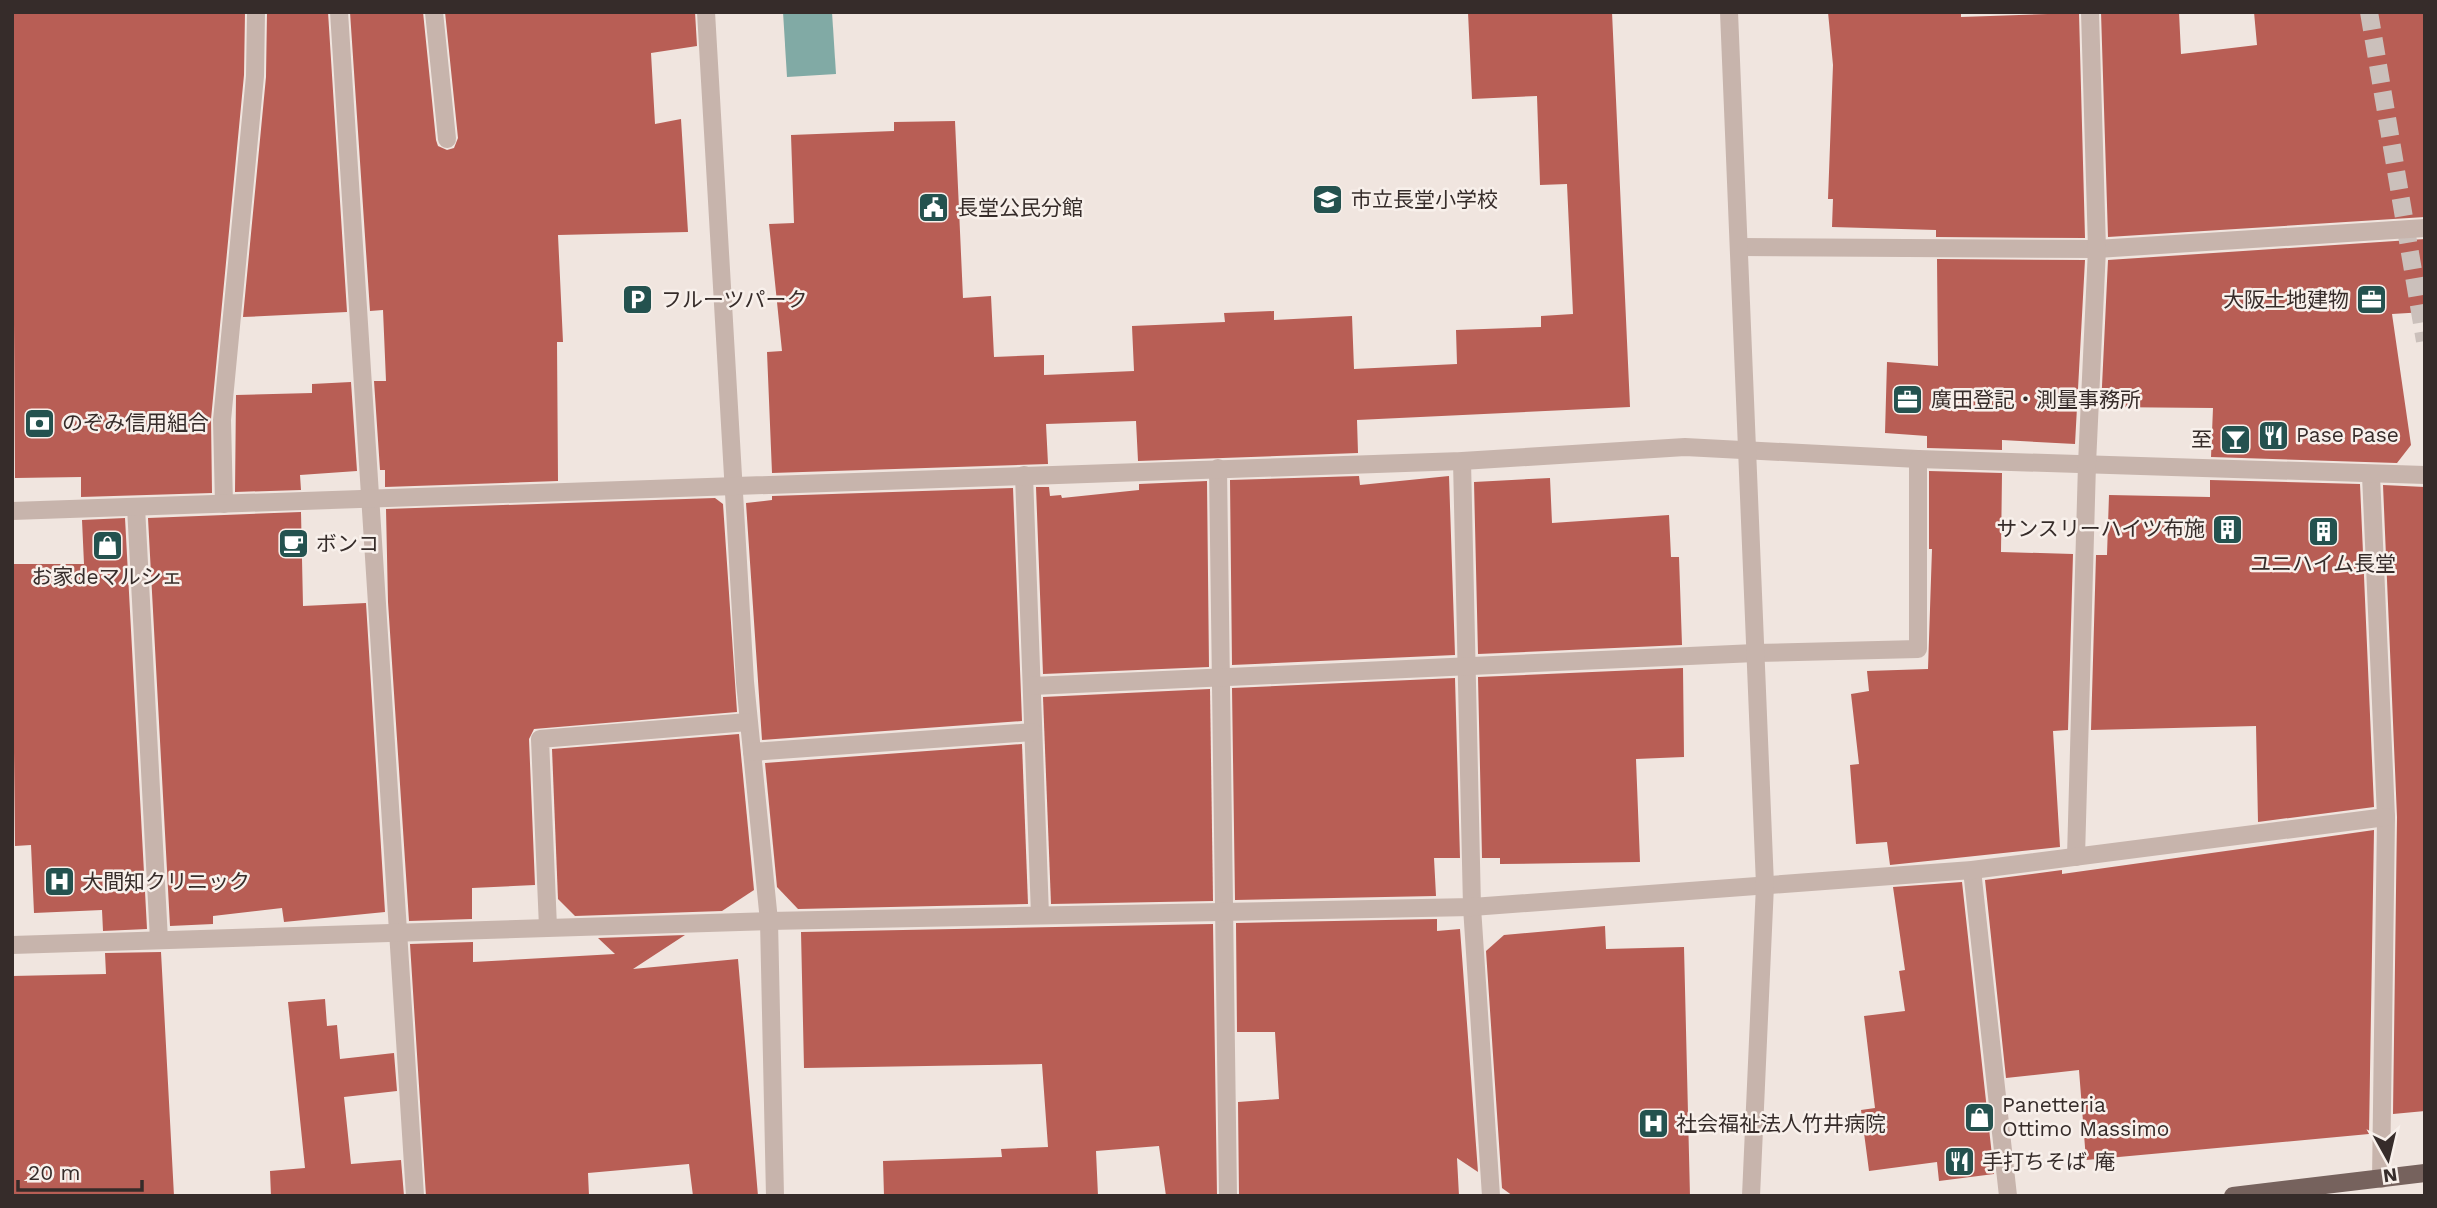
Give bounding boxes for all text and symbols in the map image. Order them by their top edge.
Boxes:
school or university icon: 市立長堂小学校 [1311,183,1345,217]
place label: 市立長堂小学校 [1351,187,1498,212]
public building icon: 長堂公民分館 [917,191,951,225]
place label: 長堂公民分館 [957,195,1083,220]
parking icon: フルーツパーク [621,283,655,317]
office icon: 大阪土地建物 [2355,283,2389,317]
place label: フルーツパーク [661,287,808,312]
place label: 大阪土地建物 [2223,287,2349,312]
office icon: 廣田登記・測量事務所 [1891,383,1925,417]
place label: 廣田登記・測量事務所 [1931,387,2141,412]
bank icon: のぞみ信用組合 [22,406,56,440]
place label: のぞみ信用組合 [62,410,209,435]
restaurant icon: Pase Pase [2256,418,2290,452]
place label: Pase Pase [2296,422,2399,447]
bar icon: 至 [2218,423,2252,457]
place label: 至 [2191,427,2212,452]
building icon: サンスリーハイツ布施 [2211,512,2245,546]
building icon: ユニハイム長堂 [2306,515,2340,549]
place label: サンスリーハイツ布施 [1996,516,2205,541]
cafe icon: ボンコ [276,527,310,561]
shop icon: お家deマルシェ [90,528,124,562]
place label: ボンコ [316,531,379,556]
place label: ユニハイム長堂 [2250,551,2396,576]
place label: お家deマルシェ [31,564,183,589]
hospital icon: 大間知クリニック [42,865,76,899]
place label: 大間知クリニック [82,869,250,894]
place label: Panetteria Ottimo Massimo [2002,1092,2169,1141]
shop icon: Panetteria Ottimo Massimo [1962,1100,1996,1134]
hospital icon: 社会福祉法人竹井病院 [1636,1107,1670,1141]
place label: 社会福祉法人竹井病院 [1676,1111,1886,1136]
north arrow [2353,1124,2423,1194]
restaurant icon: 手打ちそば 庵 [1942,1145,1976,1179]
scale bar [18,1148,142,1192]
place label: 手打ちそば 庵 [1982,1149,2115,1174]
text: 20 m [28,1160,80,1185]
text: N [2382,1163,2399,1188]

